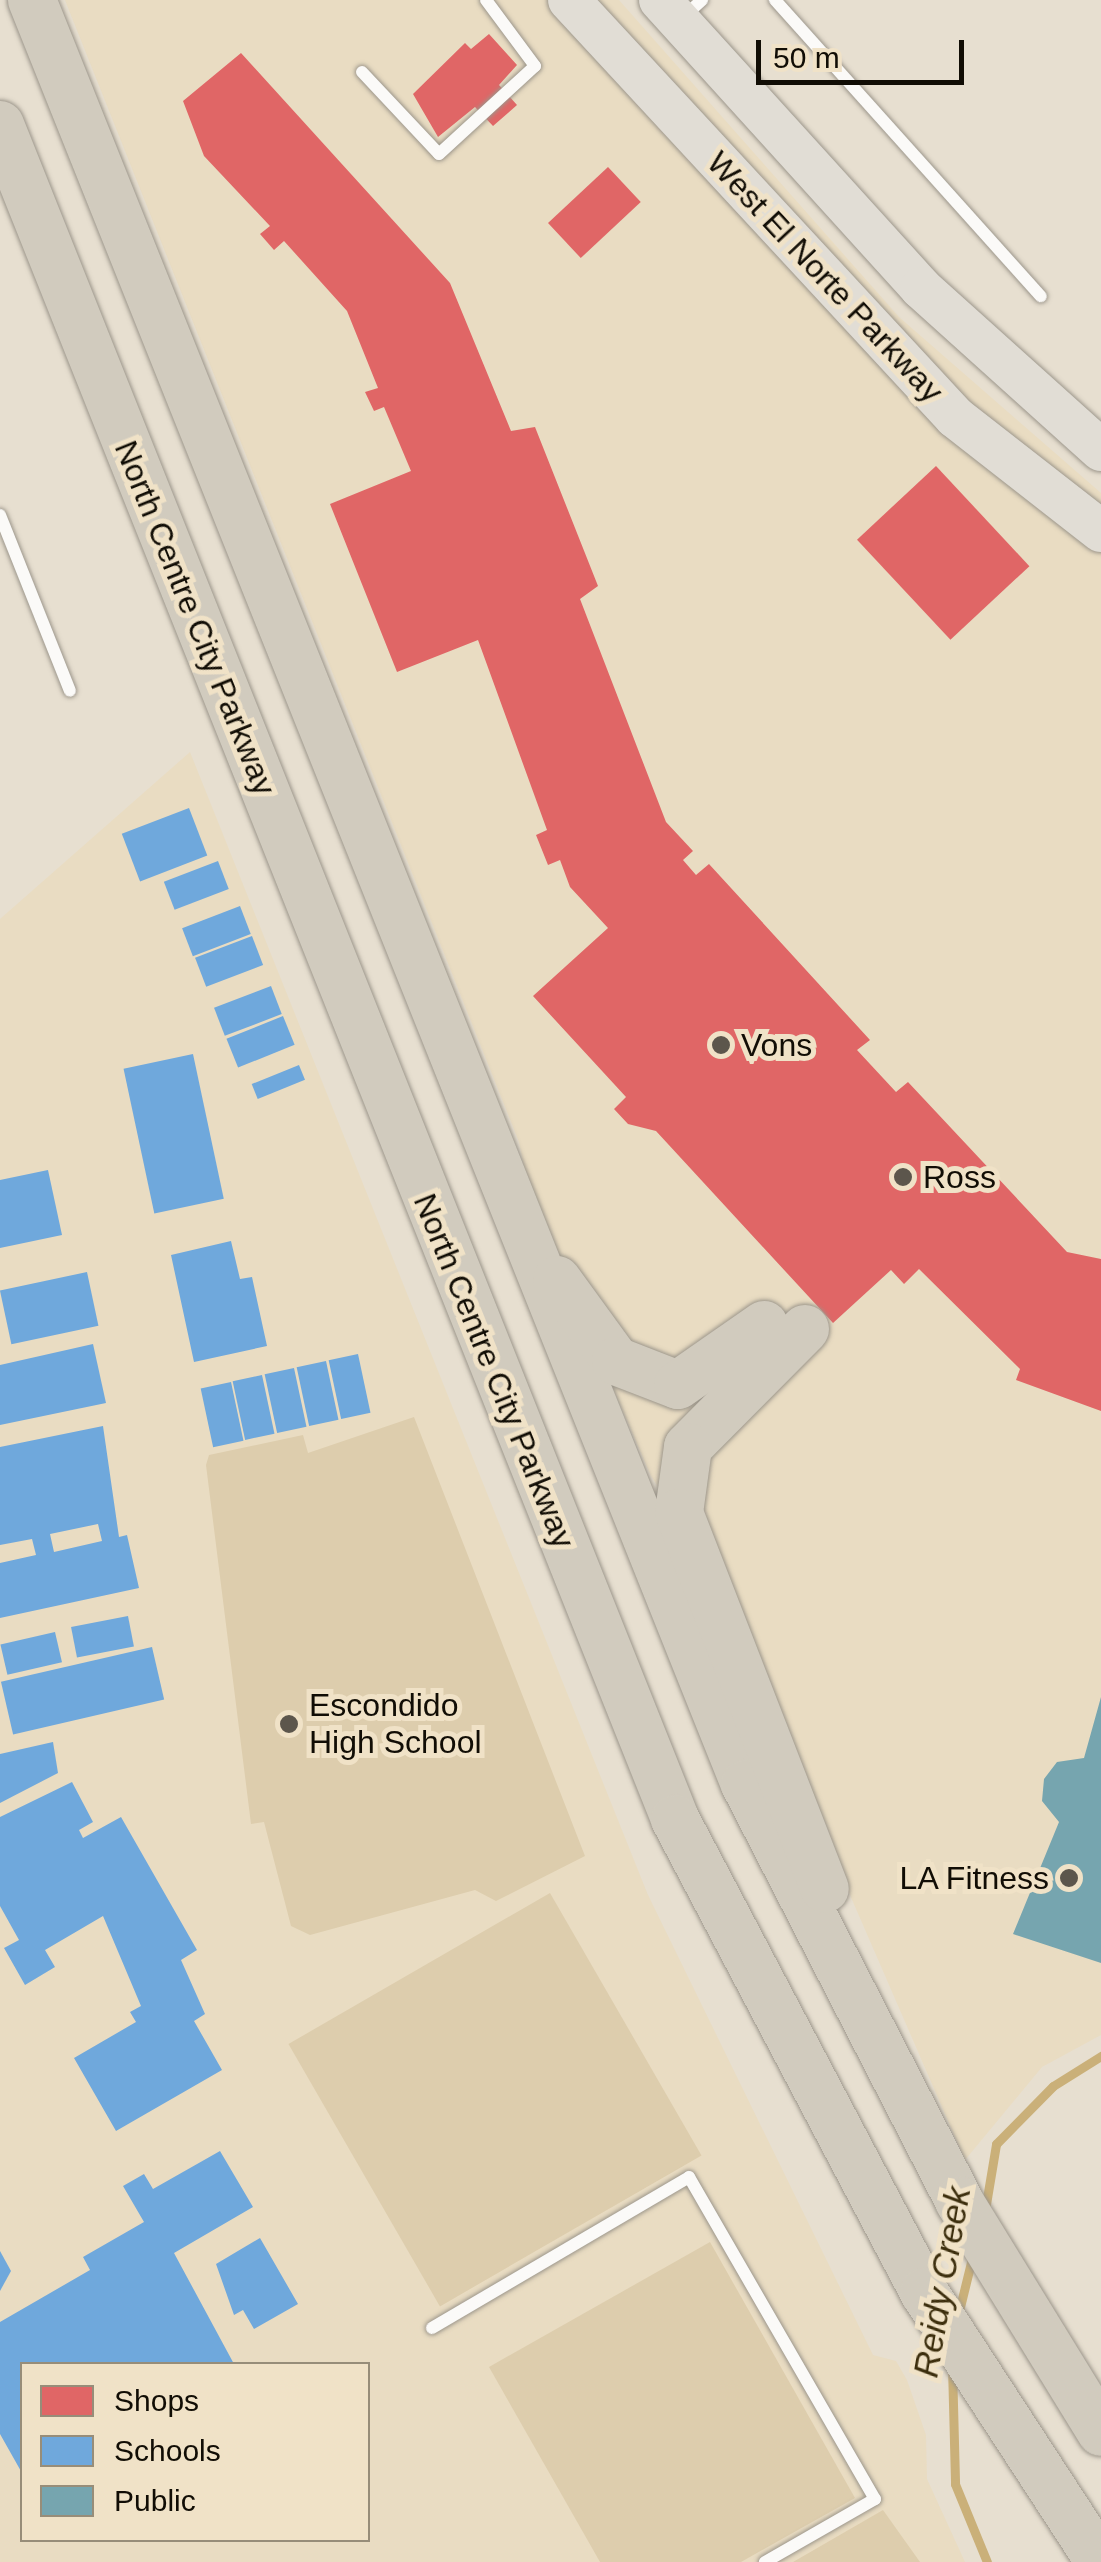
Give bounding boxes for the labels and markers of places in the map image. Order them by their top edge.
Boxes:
place label: Vons [741,1026,812,1064]
marker: Vons [710,1034,732,1056]
place label: Ross [923,1158,996,1196]
marker: Ross [892,1166,914,1188]
place label: Escondido High School [309,1687,482,1762]
marker: Escondido High School [278,1713,300,1735]
place label: LA Fitness [898,1859,1049,1897]
marker: LA Fitness [1058,1867,1080,1889]

